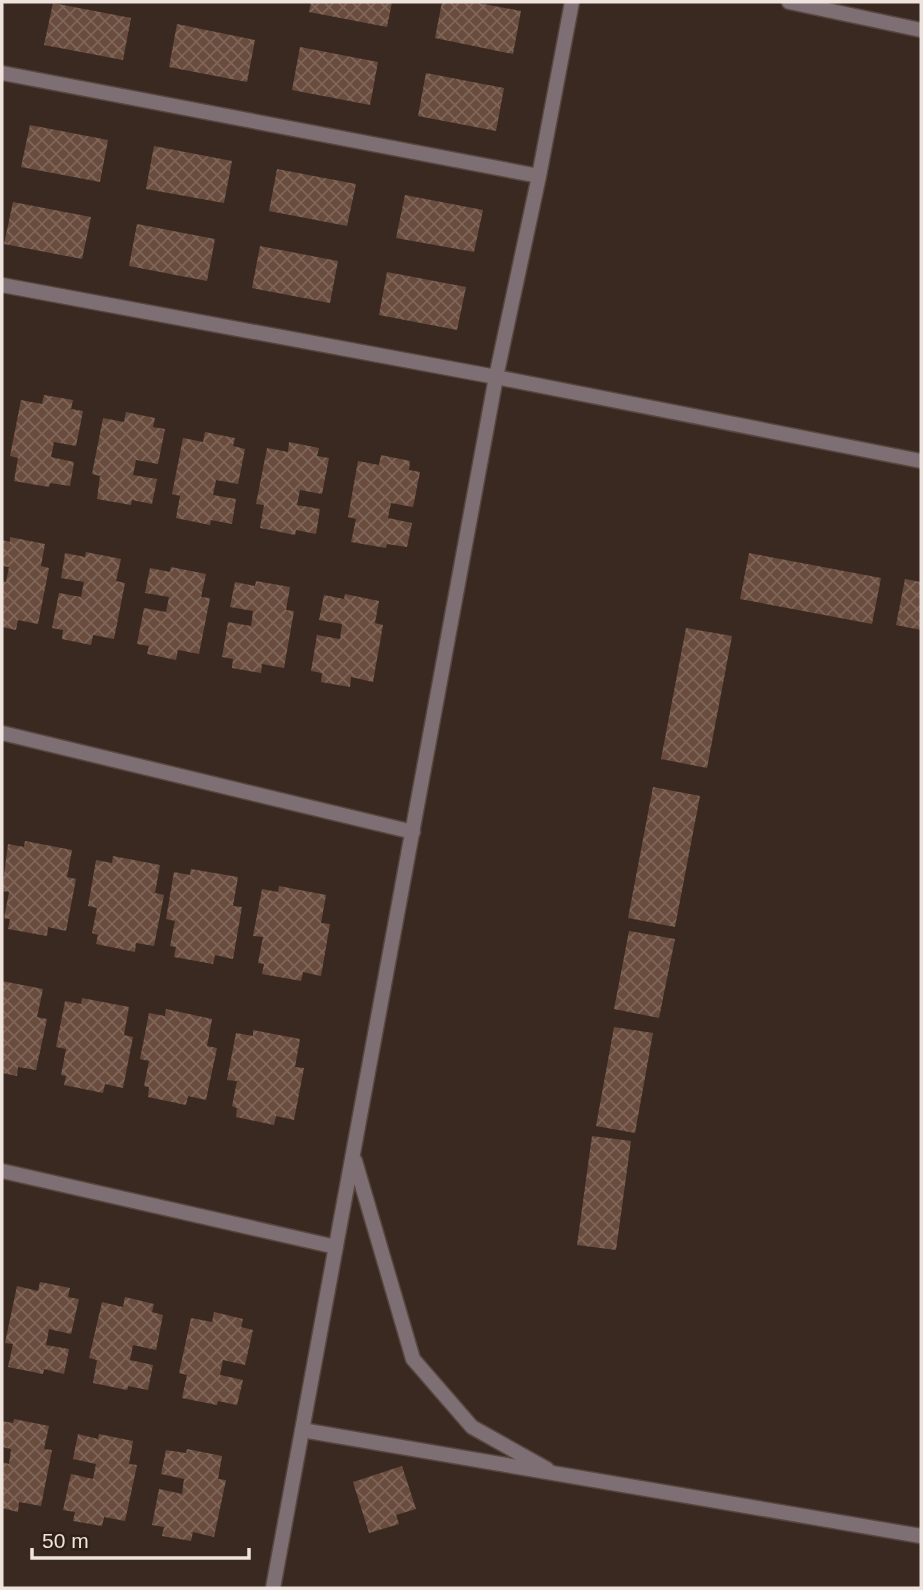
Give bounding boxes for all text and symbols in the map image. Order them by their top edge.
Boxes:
scale bar [32,1516,248,1560]
text: 50 m [42,1529,89,1552]

